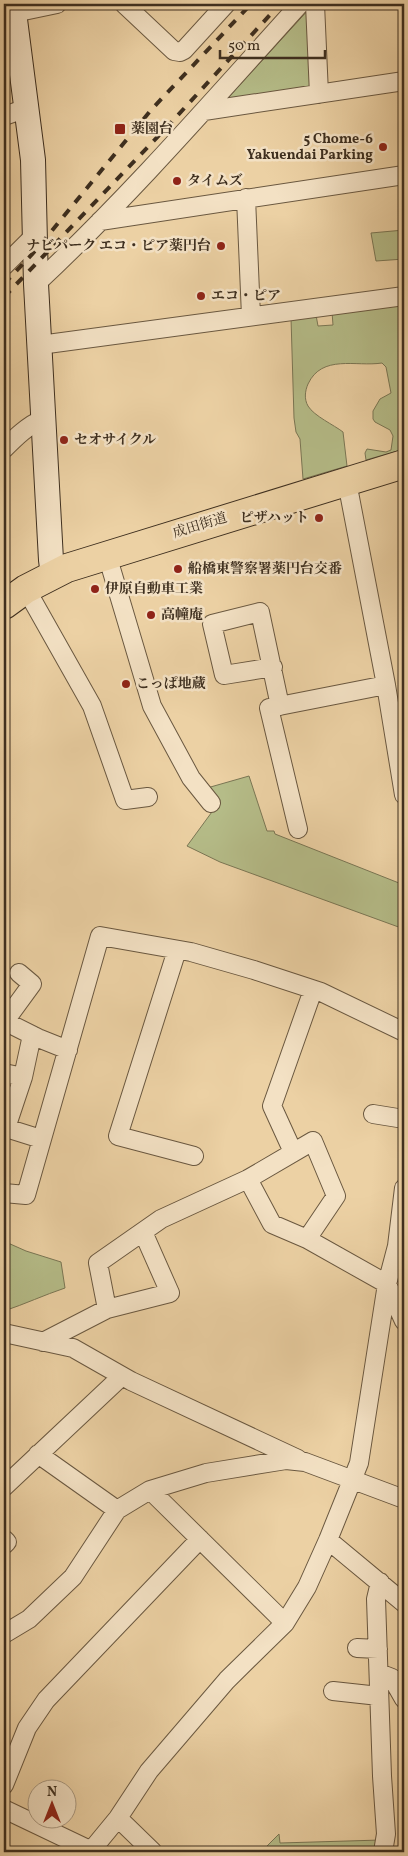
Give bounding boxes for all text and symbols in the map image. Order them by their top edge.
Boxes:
scale bar [220,28,326,60]
text: 50 m [228,36,260,57]
place label: 薬園台 [131,120,173,139]
marker: 薬園台 [113,122,127,136]
place label: 5 Chome-6 Yakuendai Parking [247,130,373,165]
marker: 5 Chome-6 Yakuendai Parking [377,141,389,153]
place label: タイムズ [187,172,243,191]
marker: タイムズ [171,175,183,187]
place label: ナビパーク エコ・ピア薬円台 [26,237,211,256]
marker: ナビパーク エコ・ピア薬円台 [215,240,227,252]
place label: エコ・ピア [211,287,281,306]
marker: エコ・ピア [195,290,207,302]
place label: セオサイクル [74,431,156,450]
marker: セオサイクル [58,434,70,446]
street label: 成田街道 [170,509,230,543]
place label: ピザハット [240,509,309,528]
marker: ピザハット [313,512,325,524]
place label: 船橋東警察署薬円台交番 [188,560,342,579]
marker: 船橋東警察署薬円台交番 [172,563,184,575]
place label: 伊原自動車工業 [105,580,203,599]
marker: 伊原自動車工業 [89,583,101,595]
place label: 高幢庵 [161,606,203,625]
marker: 高幢庵 [145,609,157,621]
place label: こっぱ地蔵 [136,675,206,694]
marker: こっぱ地蔵 [120,678,132,690]
north arrow [28,1778,78,1828]
text: N [47,1783,57,1802]

